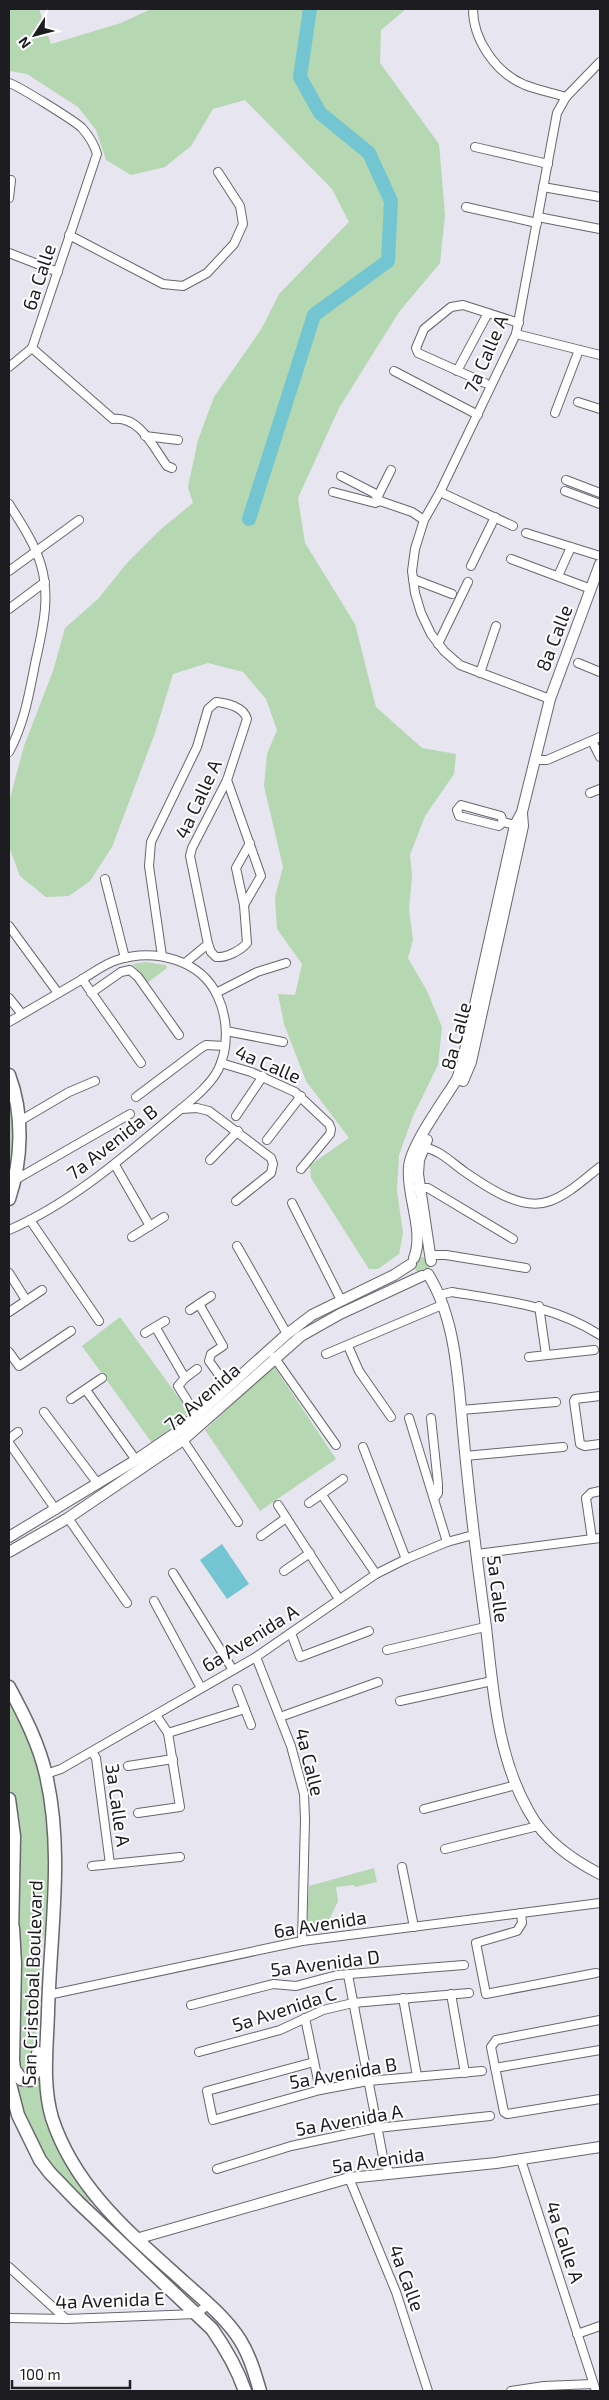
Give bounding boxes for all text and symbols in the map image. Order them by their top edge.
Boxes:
north arrow [10,10,60,60]
text: N [14,34,34,52]
street label: 6a Calle [17,241,60,313]
street label: 7a Calle A [459,311,512,396]
street label: 8a Calle [530,602,577,674]
street label: 4a Calle A [169,755,226,842]
street label: 8a Calle [435,1000,476,1072]
street label: 4a Calle [232,1039,304,1088]
street label: 7a Avenida B [62,1099,162,1184]
street label: 7a Avenida [159,1358,244,1436]
street label: 5a Calle [483,1554,514,1624]
street label: 6a Avenida A [197,1599,302,1676]
street label: 4a Calle [291,1726,330,1798]
street label: 3a Calle A [101,1762,136,1848]
street label: San Cristobal Boulevard [16,1880,47,2086]
street label: 6a Avenida [272,1905,368,1942]
street label: 5a Avenida D [269,1944,381,1981]
street label: 5a Avenida C [229,1981,339,2036]
street label: 5a Avenida B [287,2052,399,2093]
street label: 5a Avenida A [293,2099,405,2140]
street label: 5a Avenida [330,2142,426,2177]
street label: 4a Calle A [541,2198,590,2286]
street label: 4a Calle [385,2241,430,2314]
street label: 4a Avenida E [55,2286,165,2313]
scale bar [12,2358,130,2390]
text: 100 m [20,2365,61,2383]

